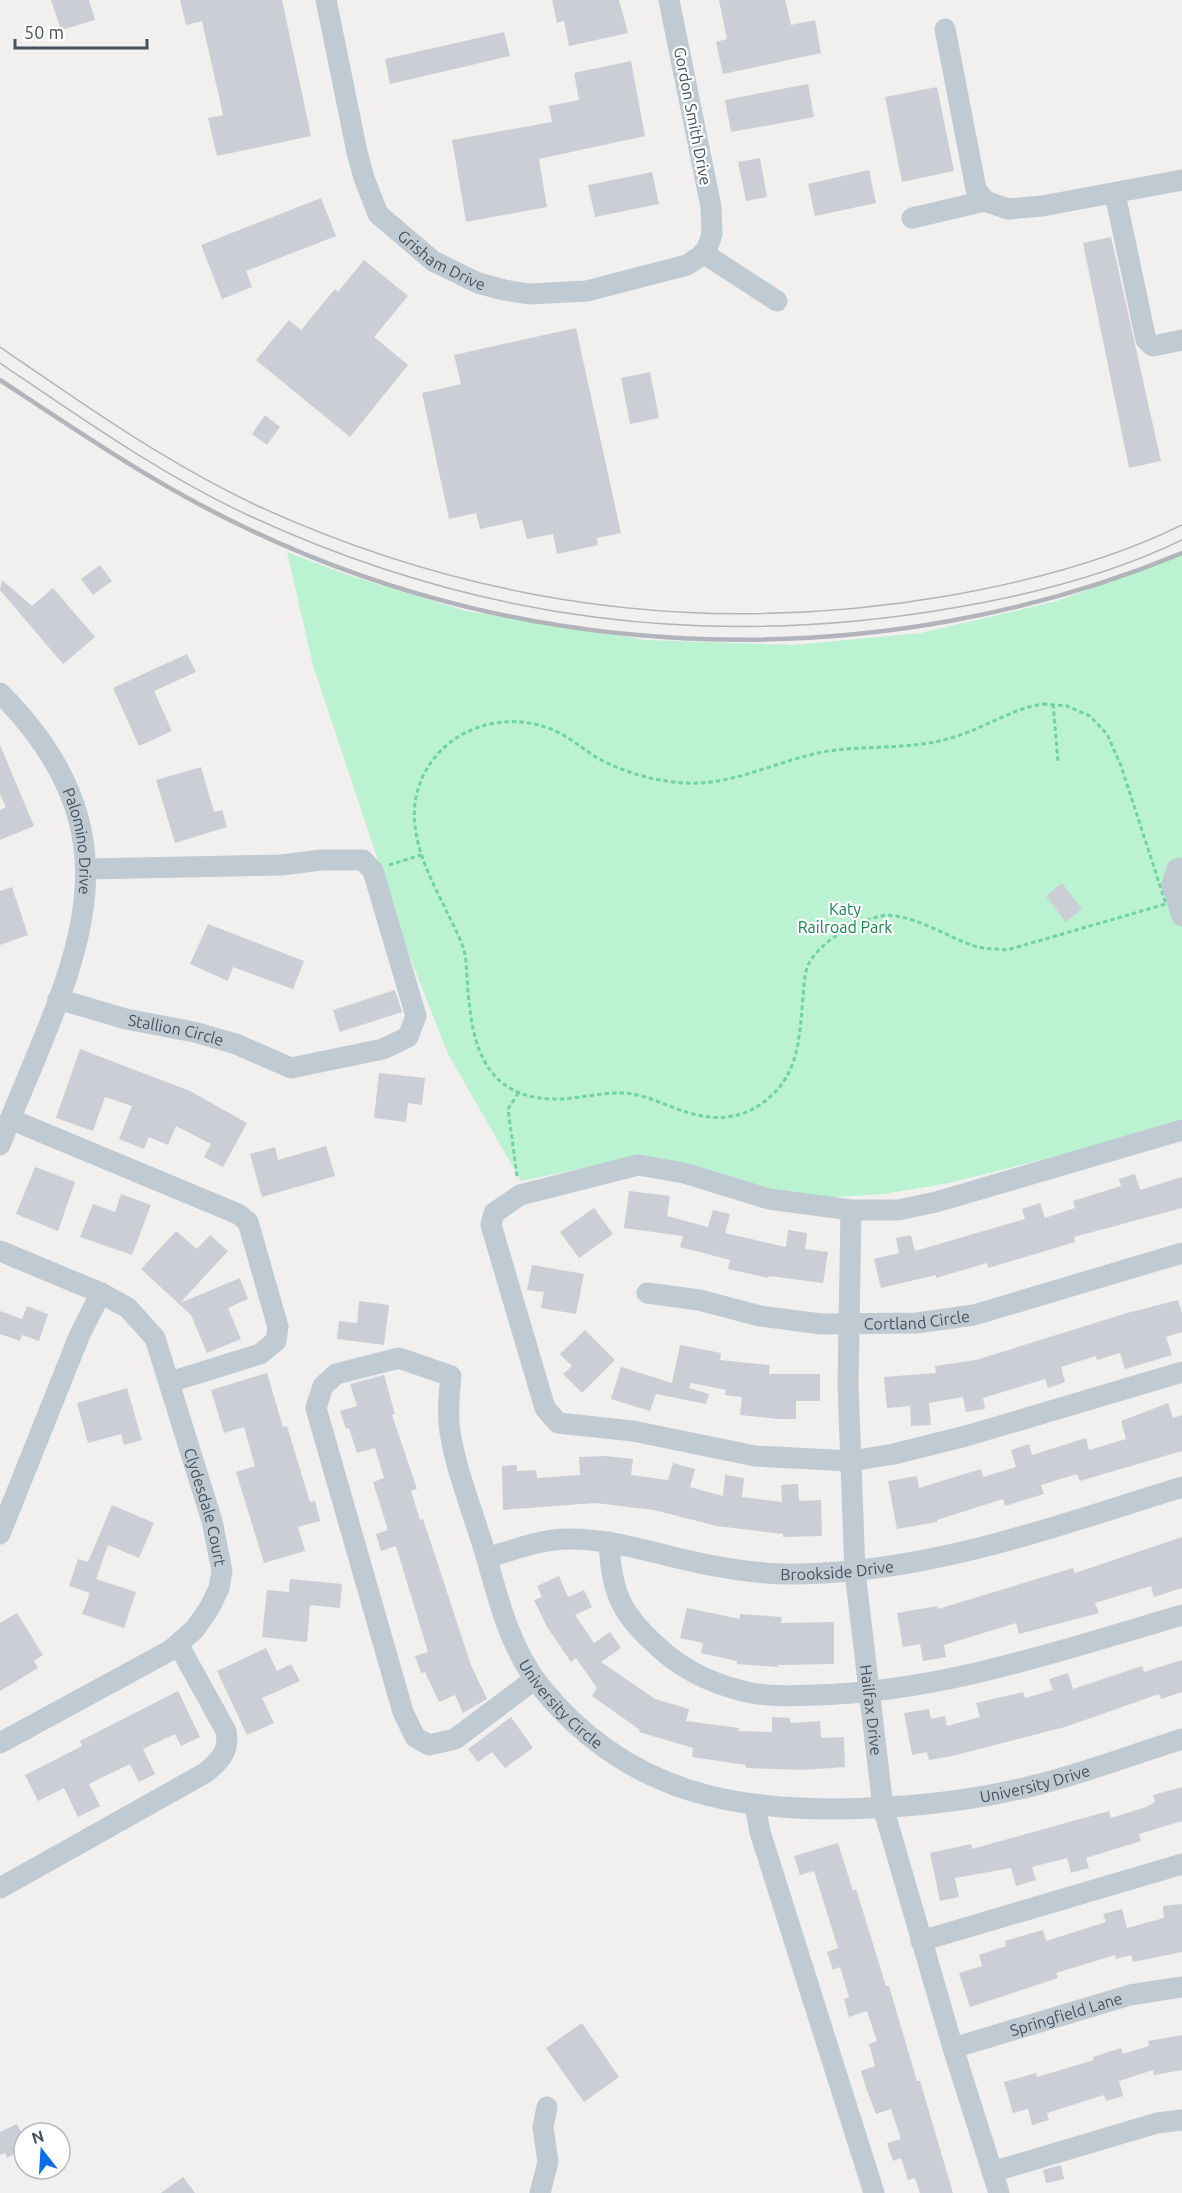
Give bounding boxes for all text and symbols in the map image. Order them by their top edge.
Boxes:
scale bar [15,12,147,50]
text: 50 m [24,22,64,42]
street label: Gordon Smith Drive [671,45,715,187]
street label: Grisham Drive [394,226,487,294]
street label: Palomino Drive [59,785,95,895]
park label: Katy Railroad Park [798,900,892,936]
street label: Stallion Circle [127,1011,226,1049]
street label: Cortland Circle [864,1307,971,1333]
street label: Clydesdale Court [181,1446,230,1568]
street label: Brookside Drive [780,1557,895,1583]
street label: University Circle [515,1656,606,1752]
street label: Hailfax Drive [857,1663,886,1756]
street label: University Drive [978,1761,1092,1806]
street label: Springfield Lane [1008,1989,1124,2039]
north arrow [12,2121,72,2181]
text: N [29,2126,46,2147]

